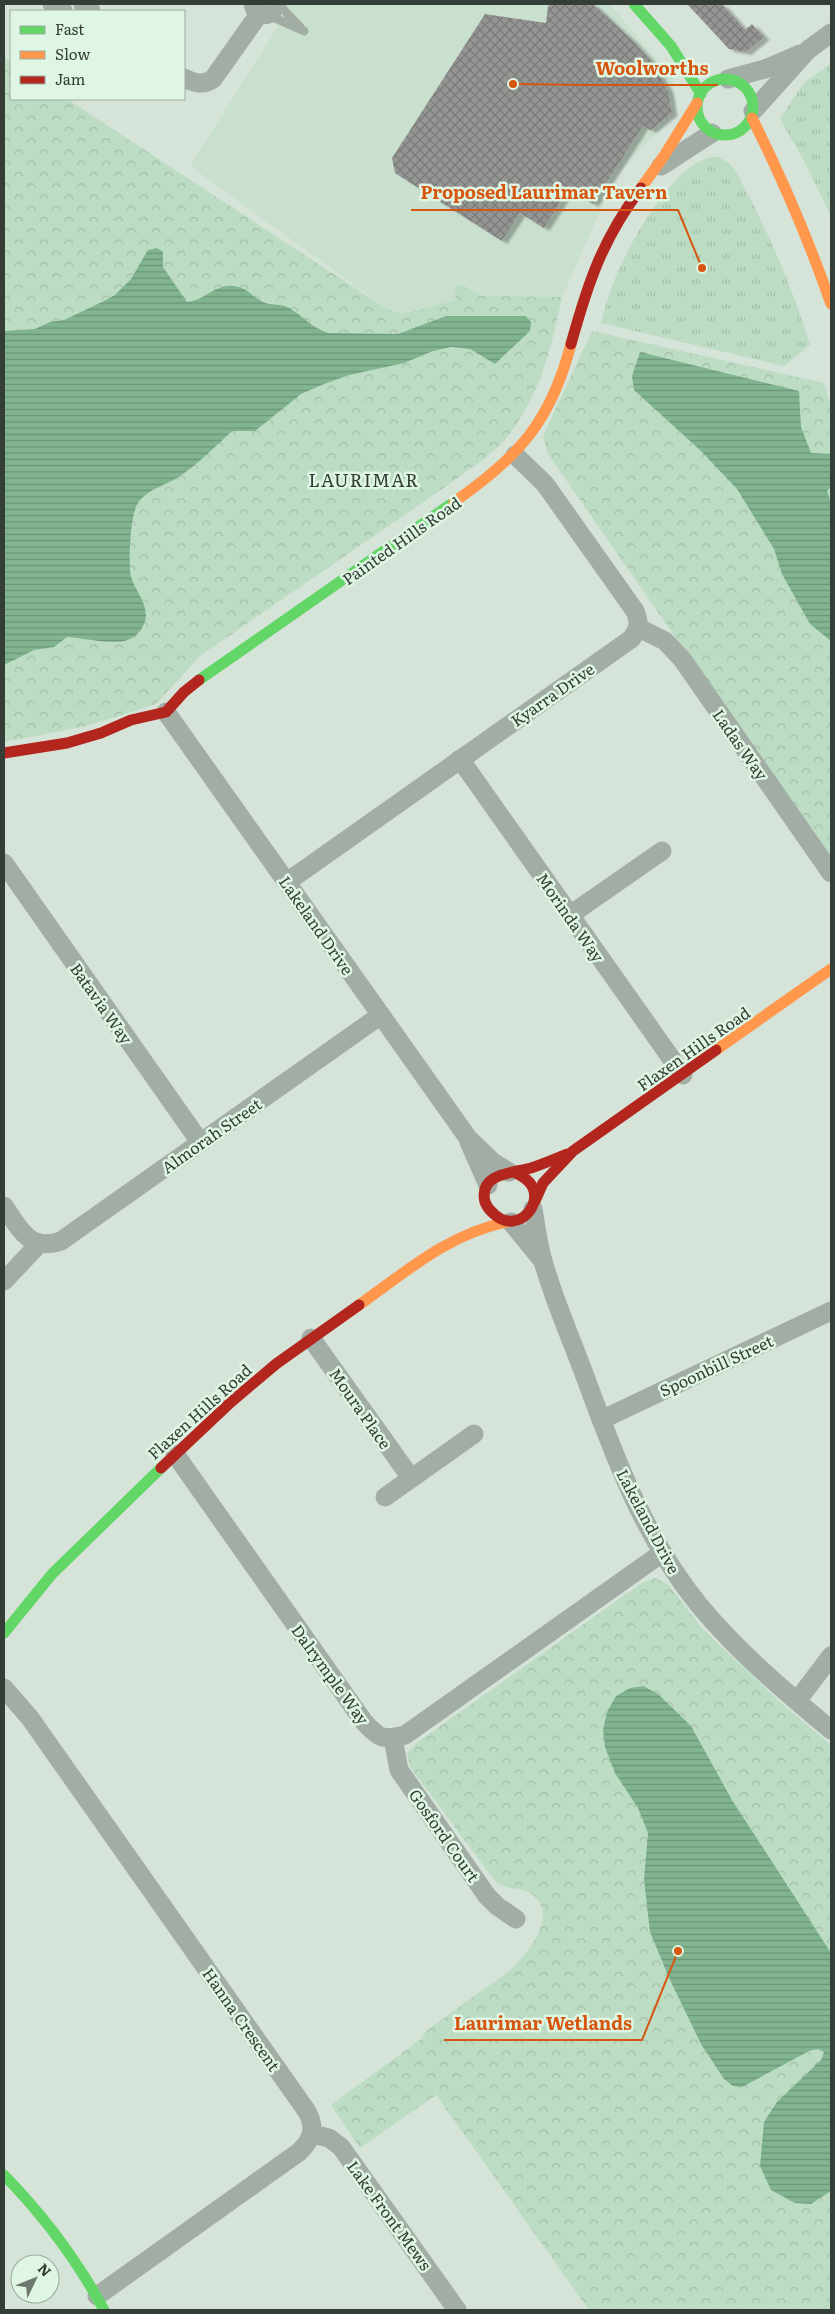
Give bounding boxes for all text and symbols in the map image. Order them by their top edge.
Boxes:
legend [10,10,185,100]
text: Fast [55,17,84,40]
text: Slow [55,42,90,65]
callout: Woolworths [585,52,718,85]
text: Woolworths [596,54,708,81]
text: Jam [55,67,86,90]
callout: Proposed Laurimar Tavern [411,177,678,210]
text: Proposed Laurimar Tavern [421,178,668,205]
district label: LAURIMAR [309,466,419,493]
street label: Painted Hills Road [337,490,465,590]
street label: Kyarra Drive [505,656,599,732]
street label: Ladas Way [708,704,775,785]
street label: Morinda Way [531,867,611,967]
street label: Lakeland Drive [274,871,360,979]
street label: Batavia Way [65,958,139,1049]
street label: Flaxen Hills Road [632,1000,755,1096]
street label: Almorah Street [156,1091,266,1179]
street label: Spoonbill Street [655,1328,777,1402]
street label: Flaxen Hills Road [142,1357,257,1464]
street label: Moura Place [324,1362,398,1454]
street label: Lakeland Drive [611,1464,687,1578]
street label: Dalrymple Way [286,1619,376,1730]
street label: Gosford Court [404,1784,486,1887]
street label: Hanna Crescent [197,1962,287,2076]
callout: Laurimar Wetlands [444,2007,642,2040]
text: Laurimar Wetlands [454,2009,632,2036]
street label: Lake Front Mews [342,2155,438,2275]
north arrow [10,2254,60,2304]
text: N [34,2258,57,2281]

